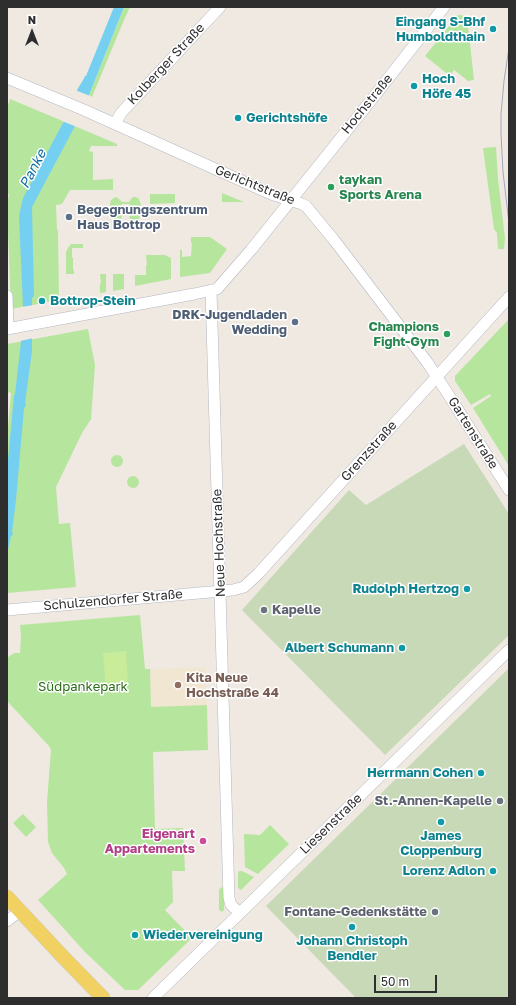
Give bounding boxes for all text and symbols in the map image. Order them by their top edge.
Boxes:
north arrow [12,12,52,52]
text: N [28,13,36,26]
place label: Eingang S-Bhf Humboldthain [395,14,485,45]
street label: Kolberger Straße [124,20,208,108]
marker: Eingang S-Bhf Humboldthain [488,24,498,34]
street label: Hochstraße [338,71,396,137]
place label: Hoch Höfe 45 [422,71,471,102]
marker: Hoch Höfe 45 [409,81,419,91]
place label: Gerichtshöfe [246,110,328,126]
marker: Gerichtshöfe [233,113,243,123]
water label: Panke [16,147,50,191]
street label: Gerichtstraße [213,162,297,208]
place label: taykan Sports Arena [339,172,422,203]
marker: taykan Sports Arena [326,182,336,192]
place label: Begegnungszentrum Haus Bottrop [77,202,208,233]
marker: Begegnungszentrum Haus Bottrop [64,212,74,222]
place label: Bottrop-Stein [50,293,136,309]
marker: Bottrop-Stein [37,296,47,306]
place label: DRK-Jugendladen Wedding [172,307,287,338]
marker: DRK-Jugendladen Wedding [290,317,300,327]
place label: Champions Fight-Gym [368,319,439,350]
marker: Champions Fight-Gym [442,329,452,339]
street label: Gartenstraße [445,394,501,472]
street label: Grenzstraße [338,418,400,484]
street label: Neue Hochstraße [209,489,229,597]
place label: Rudolph Hertzog [353,581,459,597]
marker: Rudolph Hertzog [462,584,472,594]
street label: Schulzendorfer Straße [43,586,183,614]
place label: Kapelle [272,602,321,618]
marker: Kapelle [259,605,269,615]
place label: Albert Schumann [285,640,394,656]
marker: Albert Schumann [397,643,407,653]
place label: Kita Neue Hochstraße 44 [186,670,279,701]
park label: Südpankepark [38,679,128,695]
marker: Kita Neue Hochstraße 44 [173,680,183,690]
place label: Herrmann Cohen [367,765,473,781]
marker: Herrmann Cohen [476,768,486,778]
street label: Liesenstraße [297,790,365,858]
place label: St.-Annen-Kapelle [375,793,492,809]
marker: St.-Annen-Kapelle [495,796,505,806]
marker: James Cloppenburg [436,817,446,827]
place label: Eigenart Appartements [105,826,195,857]
place label: James Cloppenburg [400,828,482,859]
marker: Eigenart Appartements [198,836,208,846]
place label: Lorenz Adlon [402,863,485,879]
marker: Lorenz Adlon [488,866,498,876]
place label: Fontane-Gedenkstätte [284,904,427,920]
marker: Fontane-Gedenkstätte [430,907,440,917]
marker: Johann Christoph Bendler [347,922,357,932]
place label: Wiedervereinigung [143,927,263,943]
marker: Wiedervereinigung [130,930,140,940]
place label: Johann Christoph Bendler [296,933,408,964]
scale bar [376,967,439,993]
text: 50 m [381,974,409,989]

